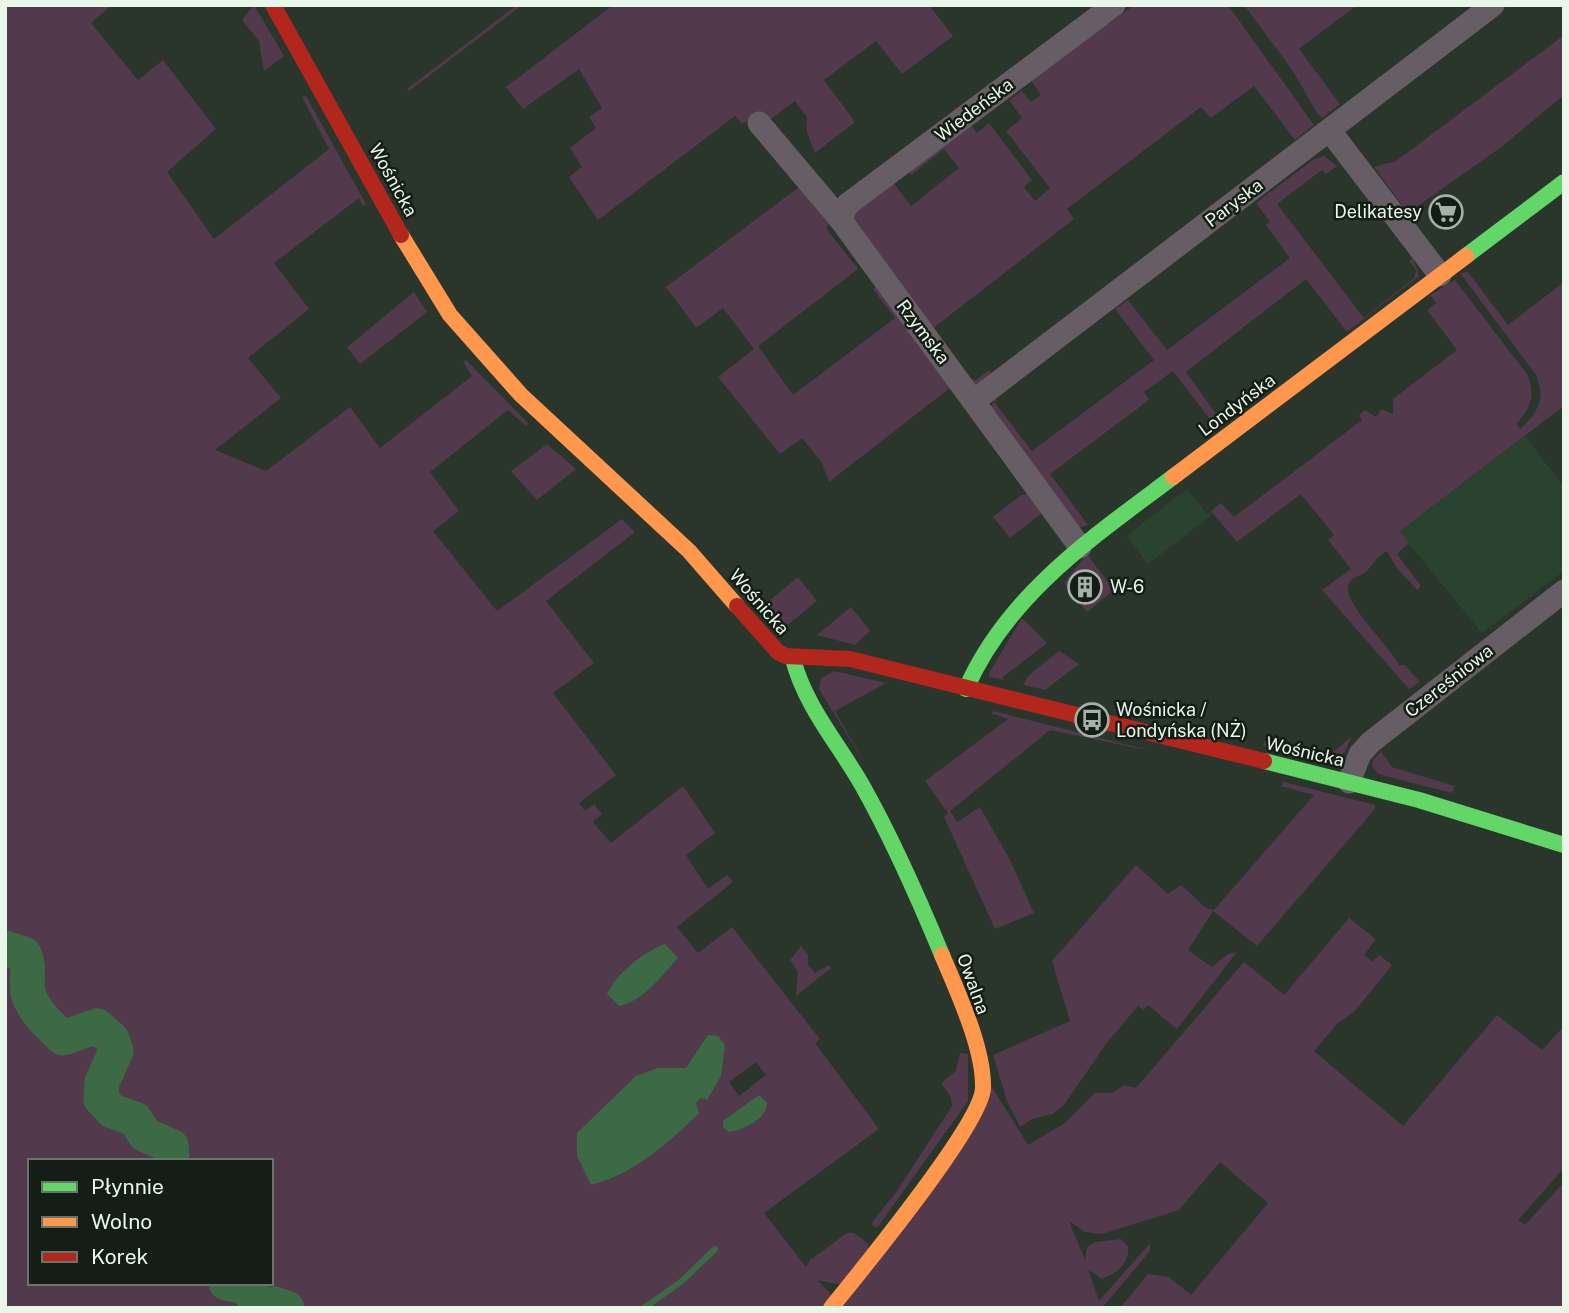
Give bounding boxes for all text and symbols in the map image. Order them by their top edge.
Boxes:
street label: Wiedeńska [931,74,1017,146]
street label: Wośnicka [365,140,422,220]
street label: Paryska [1201,174,1267,231]
supermarket icon: Delikatesy [1427,193,1465,231]
place label: Delikatesy [1334,201,1422,222]
street label: Rzymska [893,296,954,368]
street label: Londyńska [1194,369,1279,440]
street label: Wośnicka [725,565,794,639]
building icon: W-6 [1066,568,1104,606]
place label: W-6 [1110,576,1144,597]
street label: Czereśniowa [1400,640,1497,722]
place label: Wośnicka / Londyńska (NŻ) [1116,699,1247,741]
bus stop icon: Wośnicka / Londyńska (NŻ) [1073,701,1111,739]
street label: Wośnicka [1264,732,1346,771]
street label: Owalna [953,951,994,1017]
legend [28,1159,273,1285]
text: Płynnie [91,1174,164,1199]
text: Wolno [91,1209,152,1234]
text: Korek [91,1244,149,1269]

